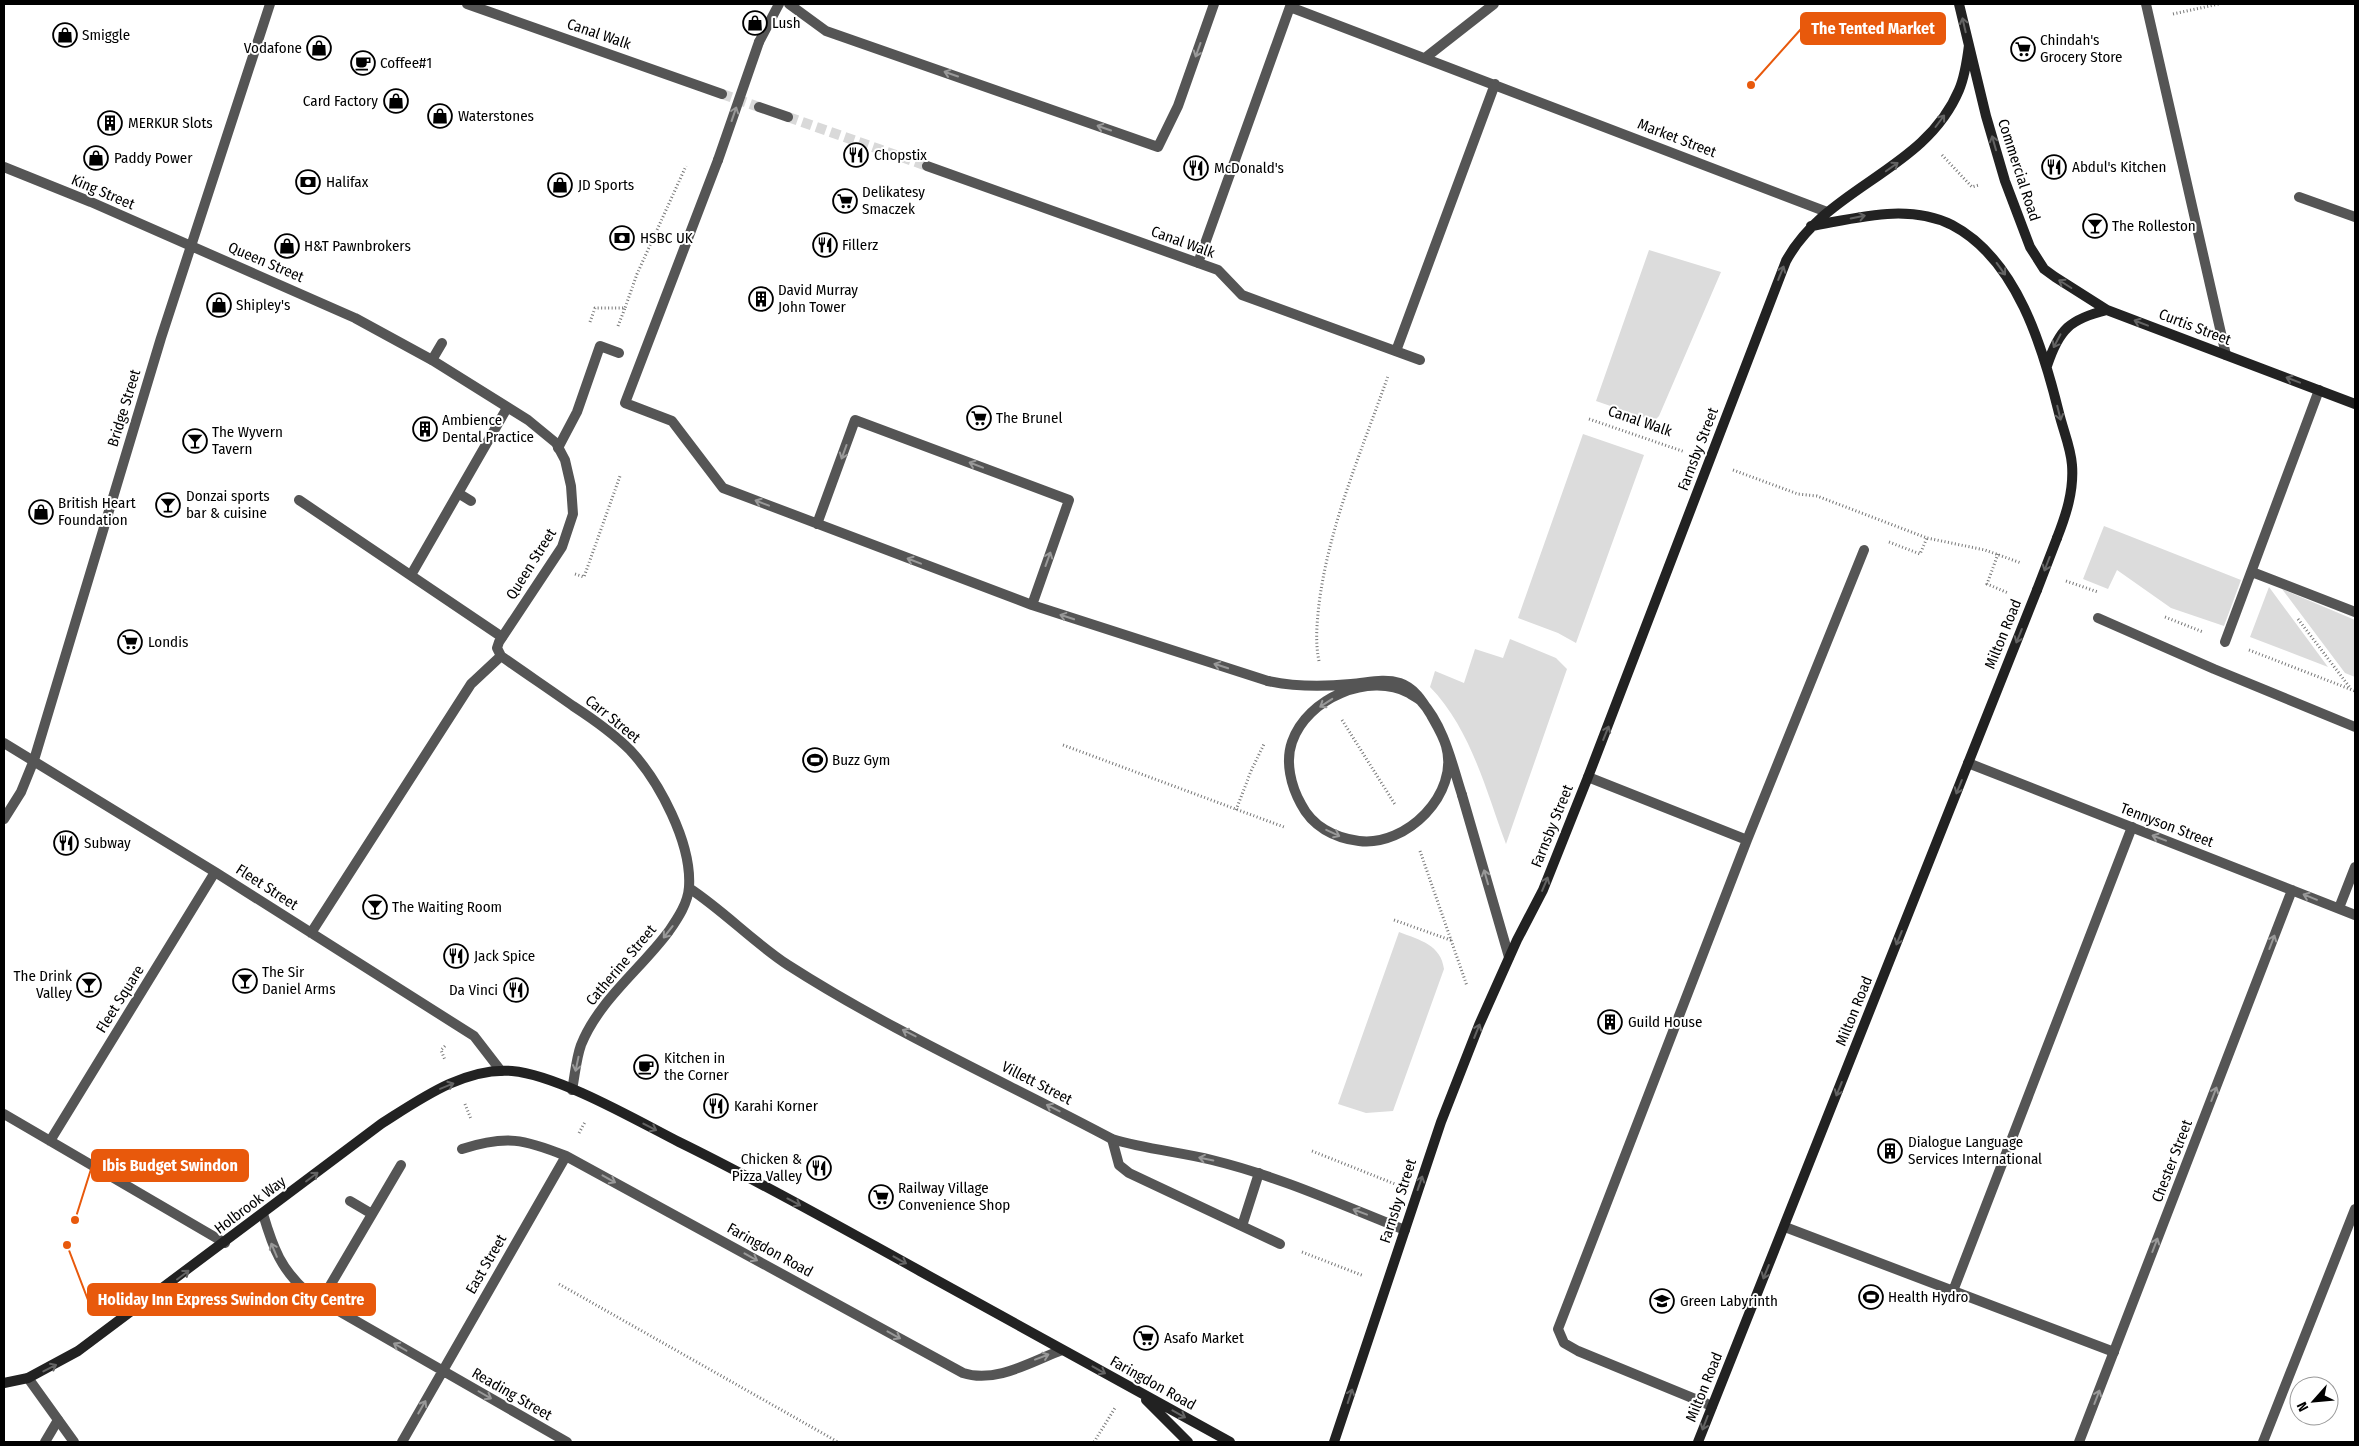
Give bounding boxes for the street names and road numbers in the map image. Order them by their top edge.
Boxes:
street label: Canal Walk [565,15,633,53]
street label: Market Street [1635,115,1719,161]
street label: Commercial Road [1994,117,2044,223]
street label: King Street [69,171,137,213]
street label: Canal Walk [1149,222,1217,262]
street label: Queen Street [225,238,307,286]
street label: Curtis Street [2156,305,2234,349]
street label: Bridge Street [104,367,144,449]
street label: Canal Walk [1606,402,1674,440]
street label: Farnsby Street [1674,405,1722,493]
street label: Queen Street [502,525,560,603]
street label: Milton Road [1981,597,2025,671]
street label: Carr Street [582,691,644,747]
street label: Farnsby Street [1527,782,1577,870]
street label: Tennyson Street [2118,799,2216,851]
street label: Fleet Street [233,860,302,914]
street label: Catherine Street [582,921,660,1009]
street label: Fleet Square [92,962,148,1036]
street label: Milton Road [1832,974,1876,1048]
street label: Villett Street [999,1058,1075,1109]
street label: Chester Street [2148,1117,2196,1205]
street label: Farnsby Street [1376,1156,1420,1245]
street label: Holbrook Way [211,1172,289,1238]
street label: Faringdon Road [724,1219,816,1281]
street label: East Street [462,1231,510,1297]
street label: Milton Road [1682,1350,1726,1424]
street label: Faringdon Road [1107,1352,1199,1414]
street label: Reading Street [469,1364,555,1424]

